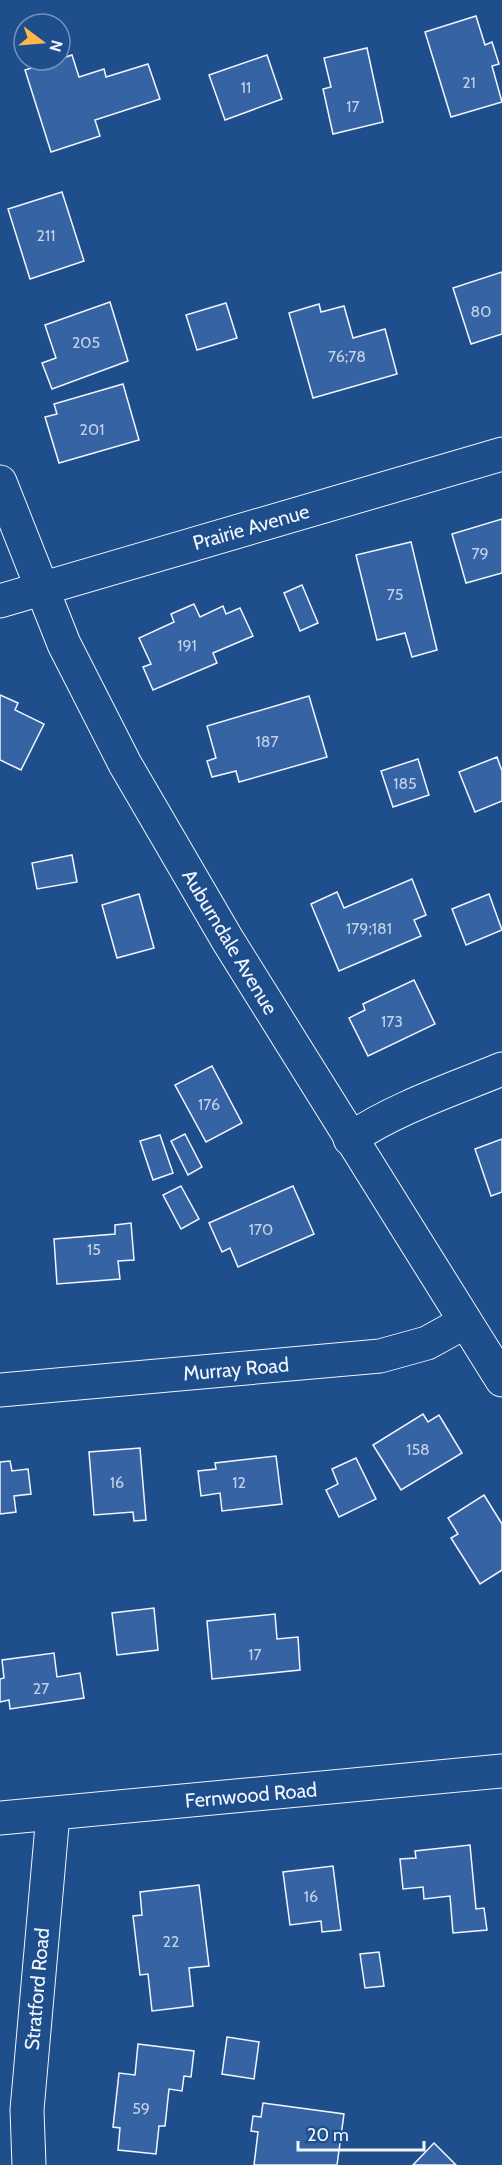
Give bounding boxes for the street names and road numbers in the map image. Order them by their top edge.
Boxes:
street label: Prairie Avenue [190,499,312,555]
street label: Auburndale Avenue [177,865,283,1019]
street label: Murray Road [182,1352,290,1386]
street label: Fernwood Road [184,1777,318,1813]
street label: Stratford Road [20,1927,54,2051]

